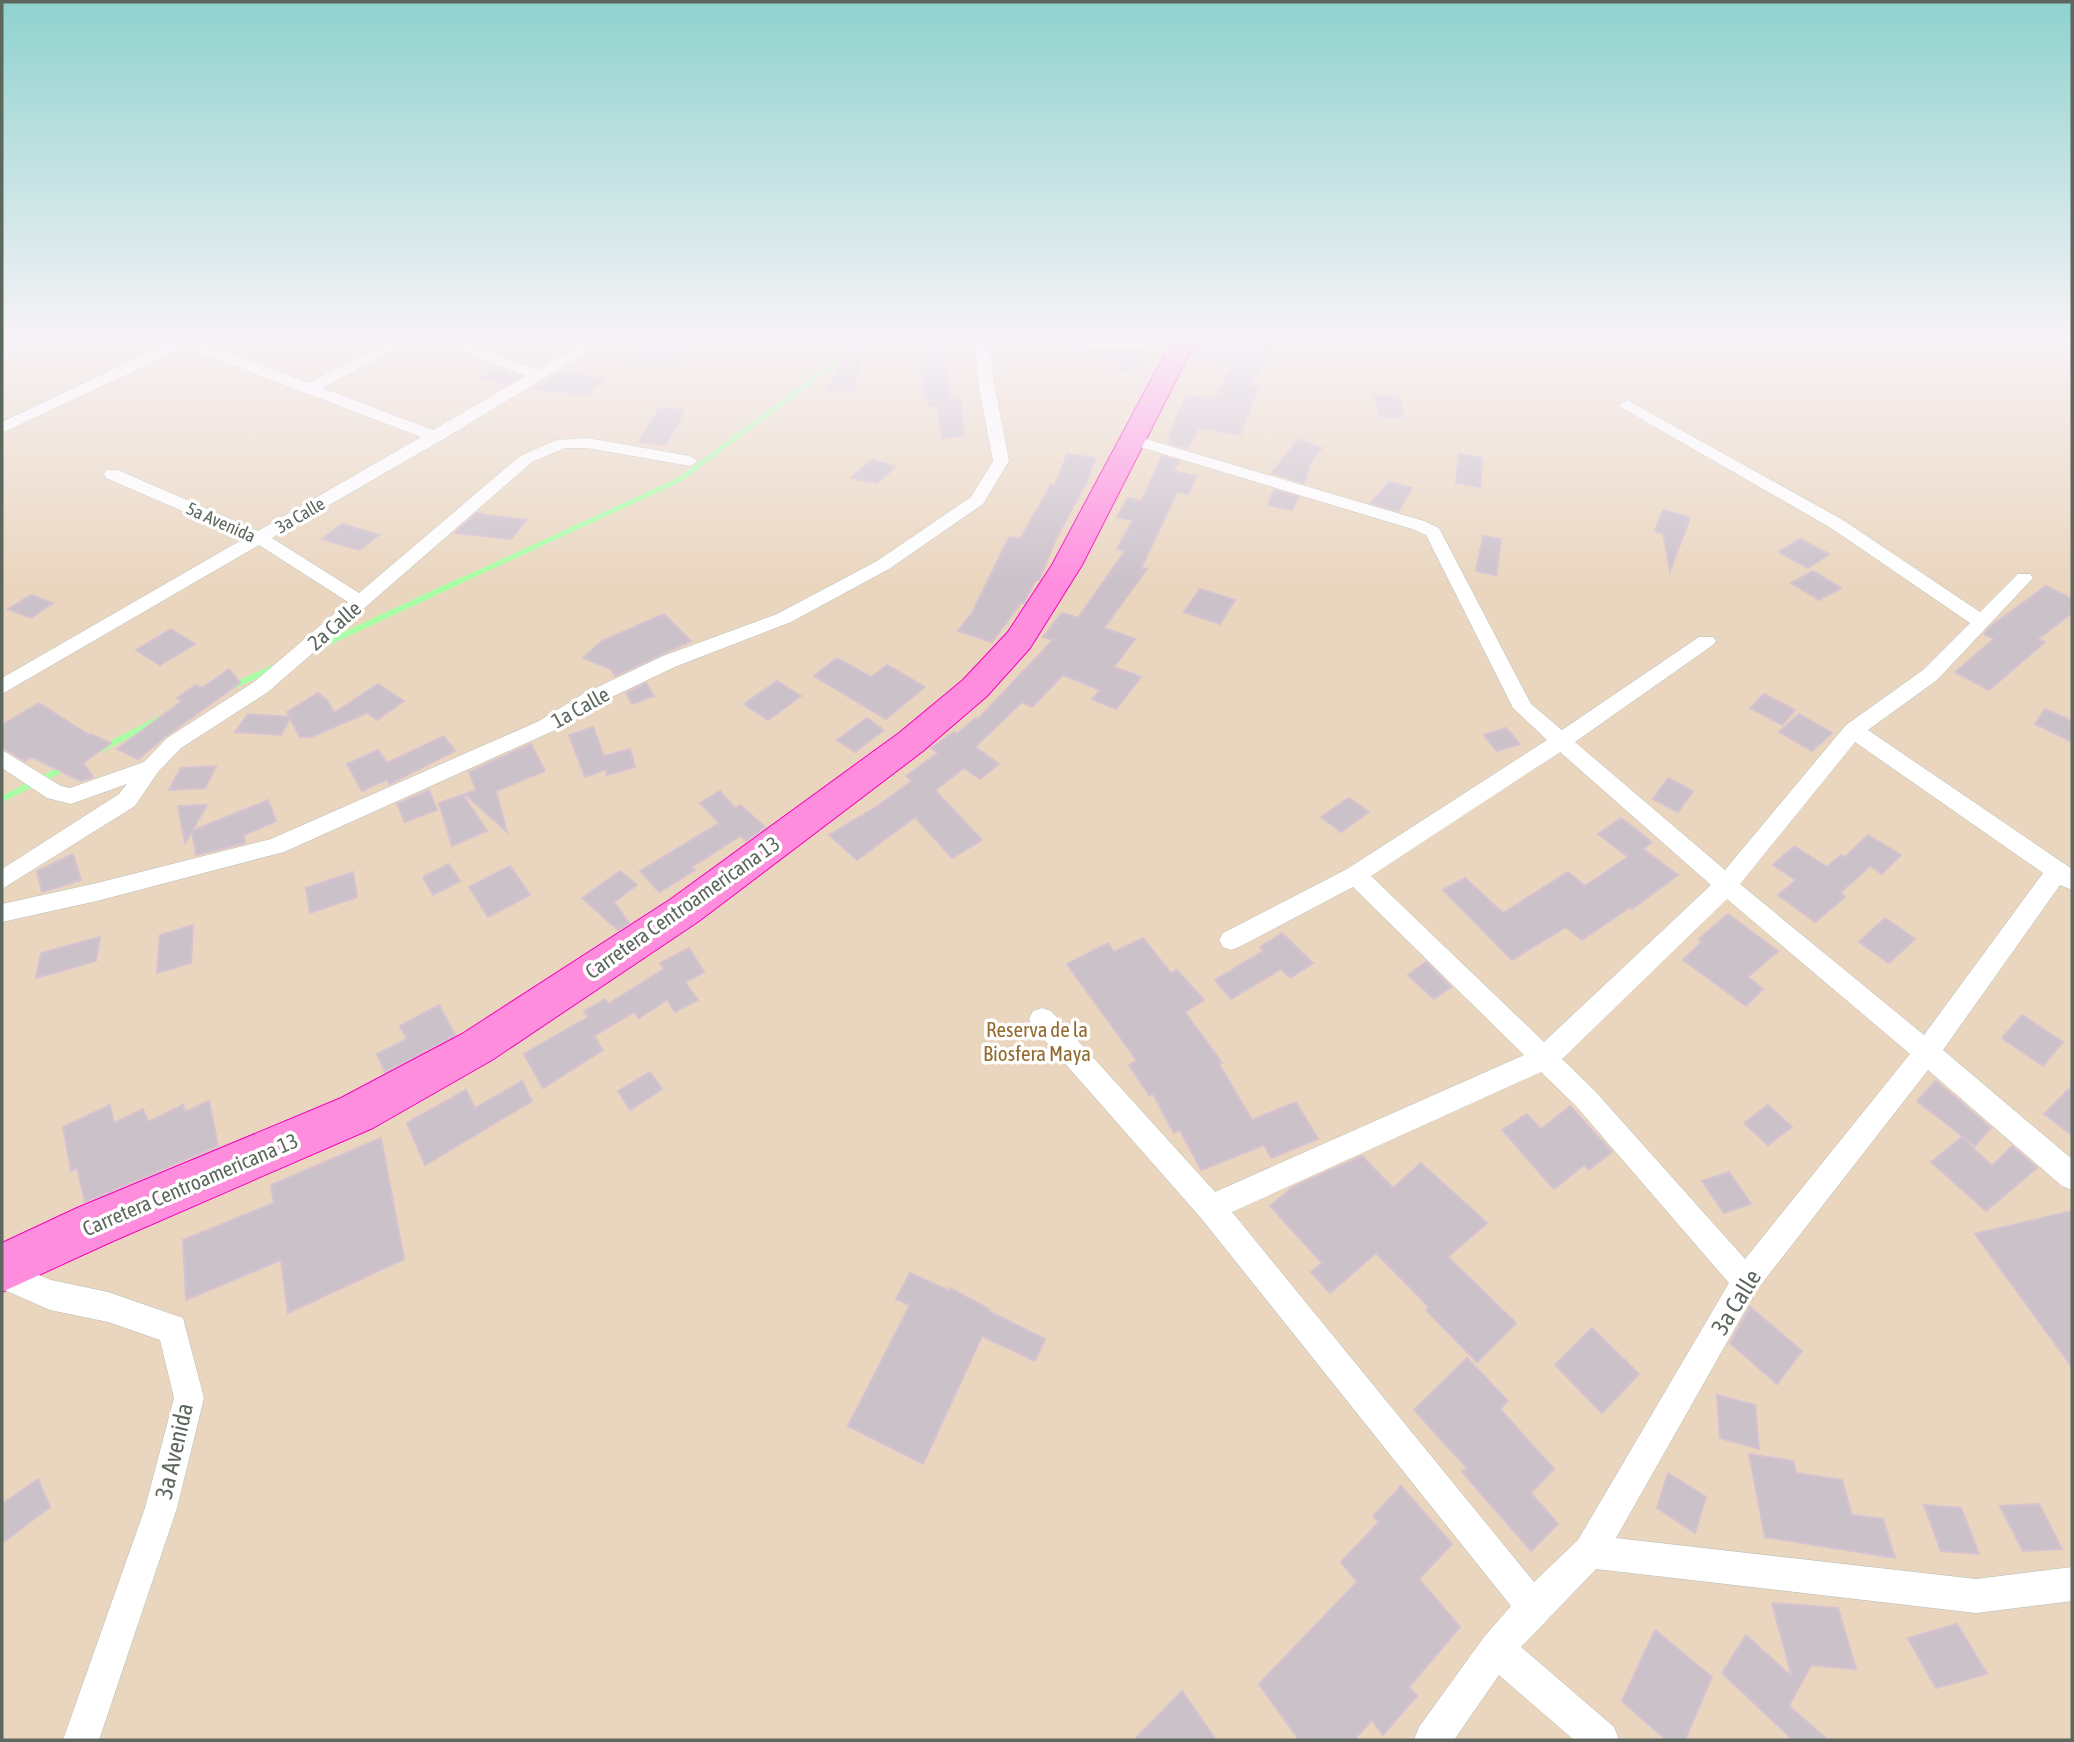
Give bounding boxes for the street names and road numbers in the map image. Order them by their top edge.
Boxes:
street label: 3a Calle [272,493,328,537]
street label: 5a Avenida [183,498,259,546]
street label: 2a Calle [303,596,365,654]
street label: 1a Calle [547,681,613,733]
street label: Carretera Centroamericana 13 [580,831,784,983]
street label: Carretera Centroamericana 13 [79,1128,301,1240]
street label: 3a Calle [1706,1265,1766,1339]
street label: 3a Avenida [150,1400,198,1502]

